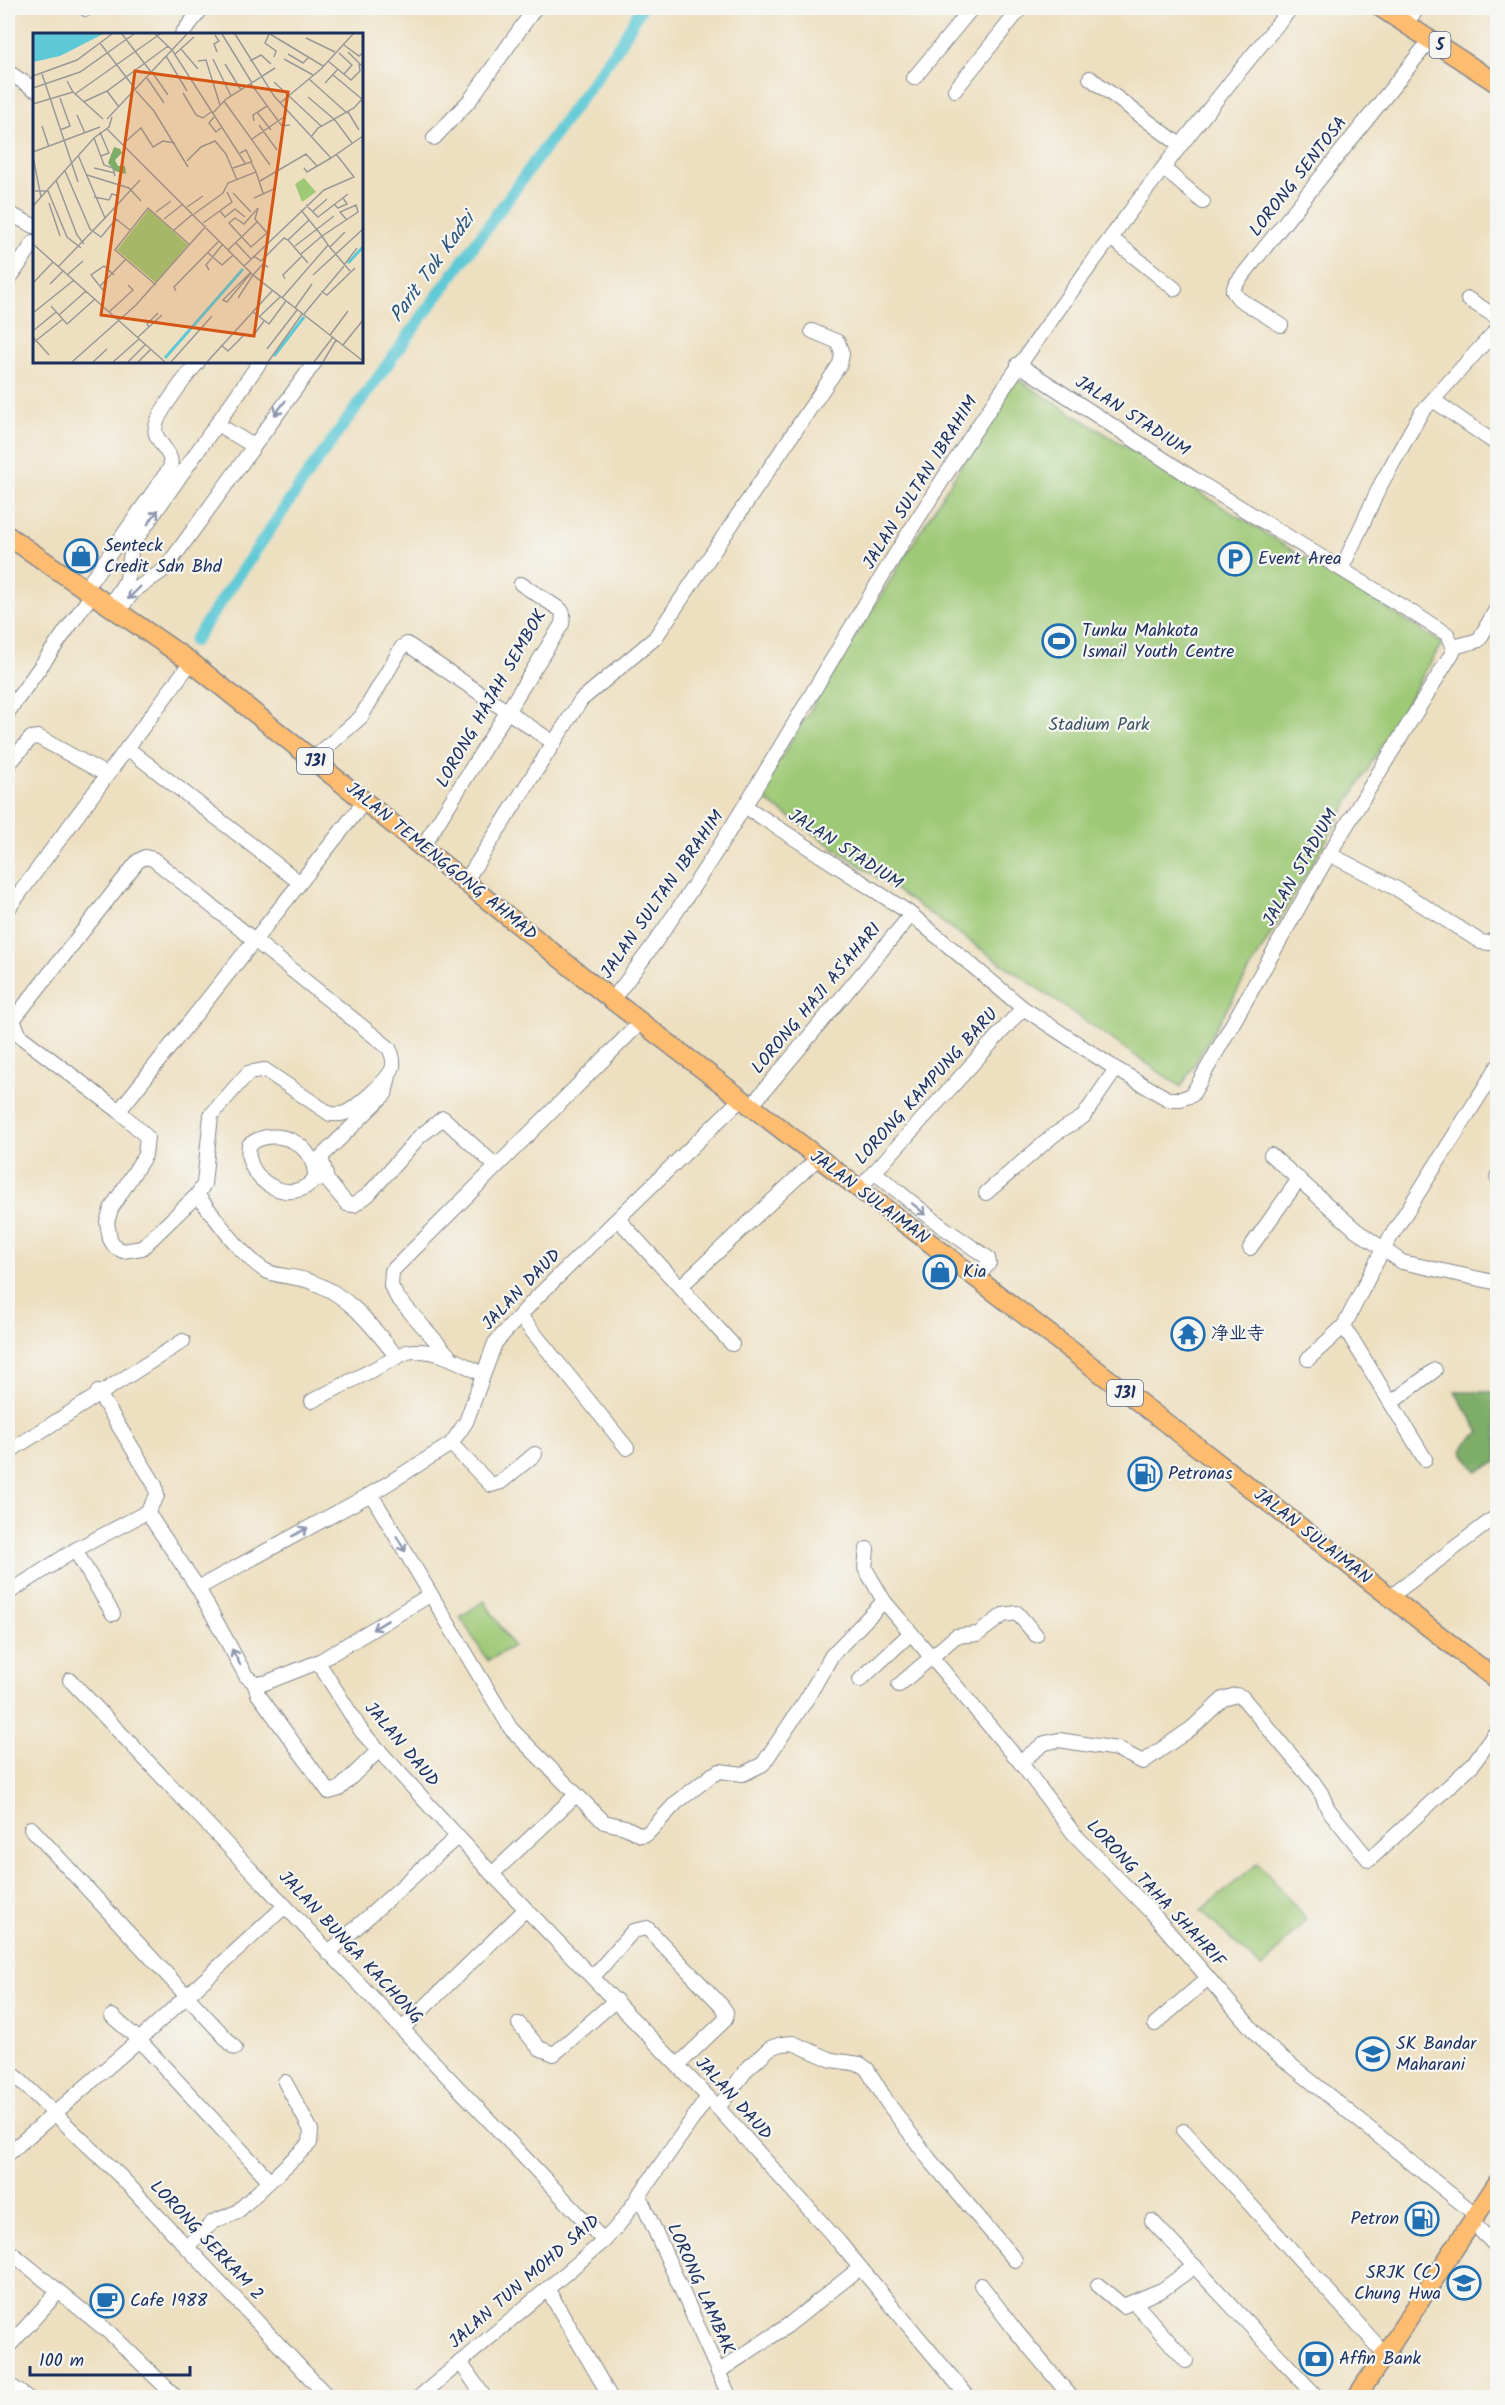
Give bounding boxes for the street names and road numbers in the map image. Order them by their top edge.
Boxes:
road number: 5 [1430,32,1450,58]
street label: LORONG SENTOSA [1243,110,1355,244]
street label: JALAN STADIUM [1069,369,1196,465]
street label: JALAN SULTAN IBRAHIM [856,390,987,575]
street label: LORONG HAJAH SEMBOK [429,604,555,794]
road number: J31 [297,748,333,774]
street label: JALAN TEMENGGONG AHMAD [339,775,544,949]
street label: JALAN STADIUM [782,802,909,898]
street label: JALAN STADIUM [1255,803,1347,932]
street label: JALAN SULTAN IBRAHIM [594,804,733,985]
street label: LORONG HAJI AS'AHARI [745,917,889,1081]
street label: LORONG KAMPUNG BARU [848,1002,1006,1172]
street label: JALAN SULAIMAN [803,1143,935,1253]
street label: JALAN DAUD [475,1242,569,1338]
road number: J31 [1107,1380,1143,1406]
street label: JALAN SULAIMAN [1247,1481,1377,1593]
street label: JALAN DAUD [356,1696,446,1795]
street label: LORONG TAHA SHAHRIF [1078,1813,1233,1976]
street label: JALAN BUNGA KACHONG [271,1864,429,2032]
street label: JALAN DAUD [687,2050,779,2148]
street label: LORONG SERKAM 2 [142,2174,270,2308]
street label: JALAN TUN MOHD SAID [443,2207,608,2356]
street label: LORONG LAMBAK [658,2219,742,2360]

